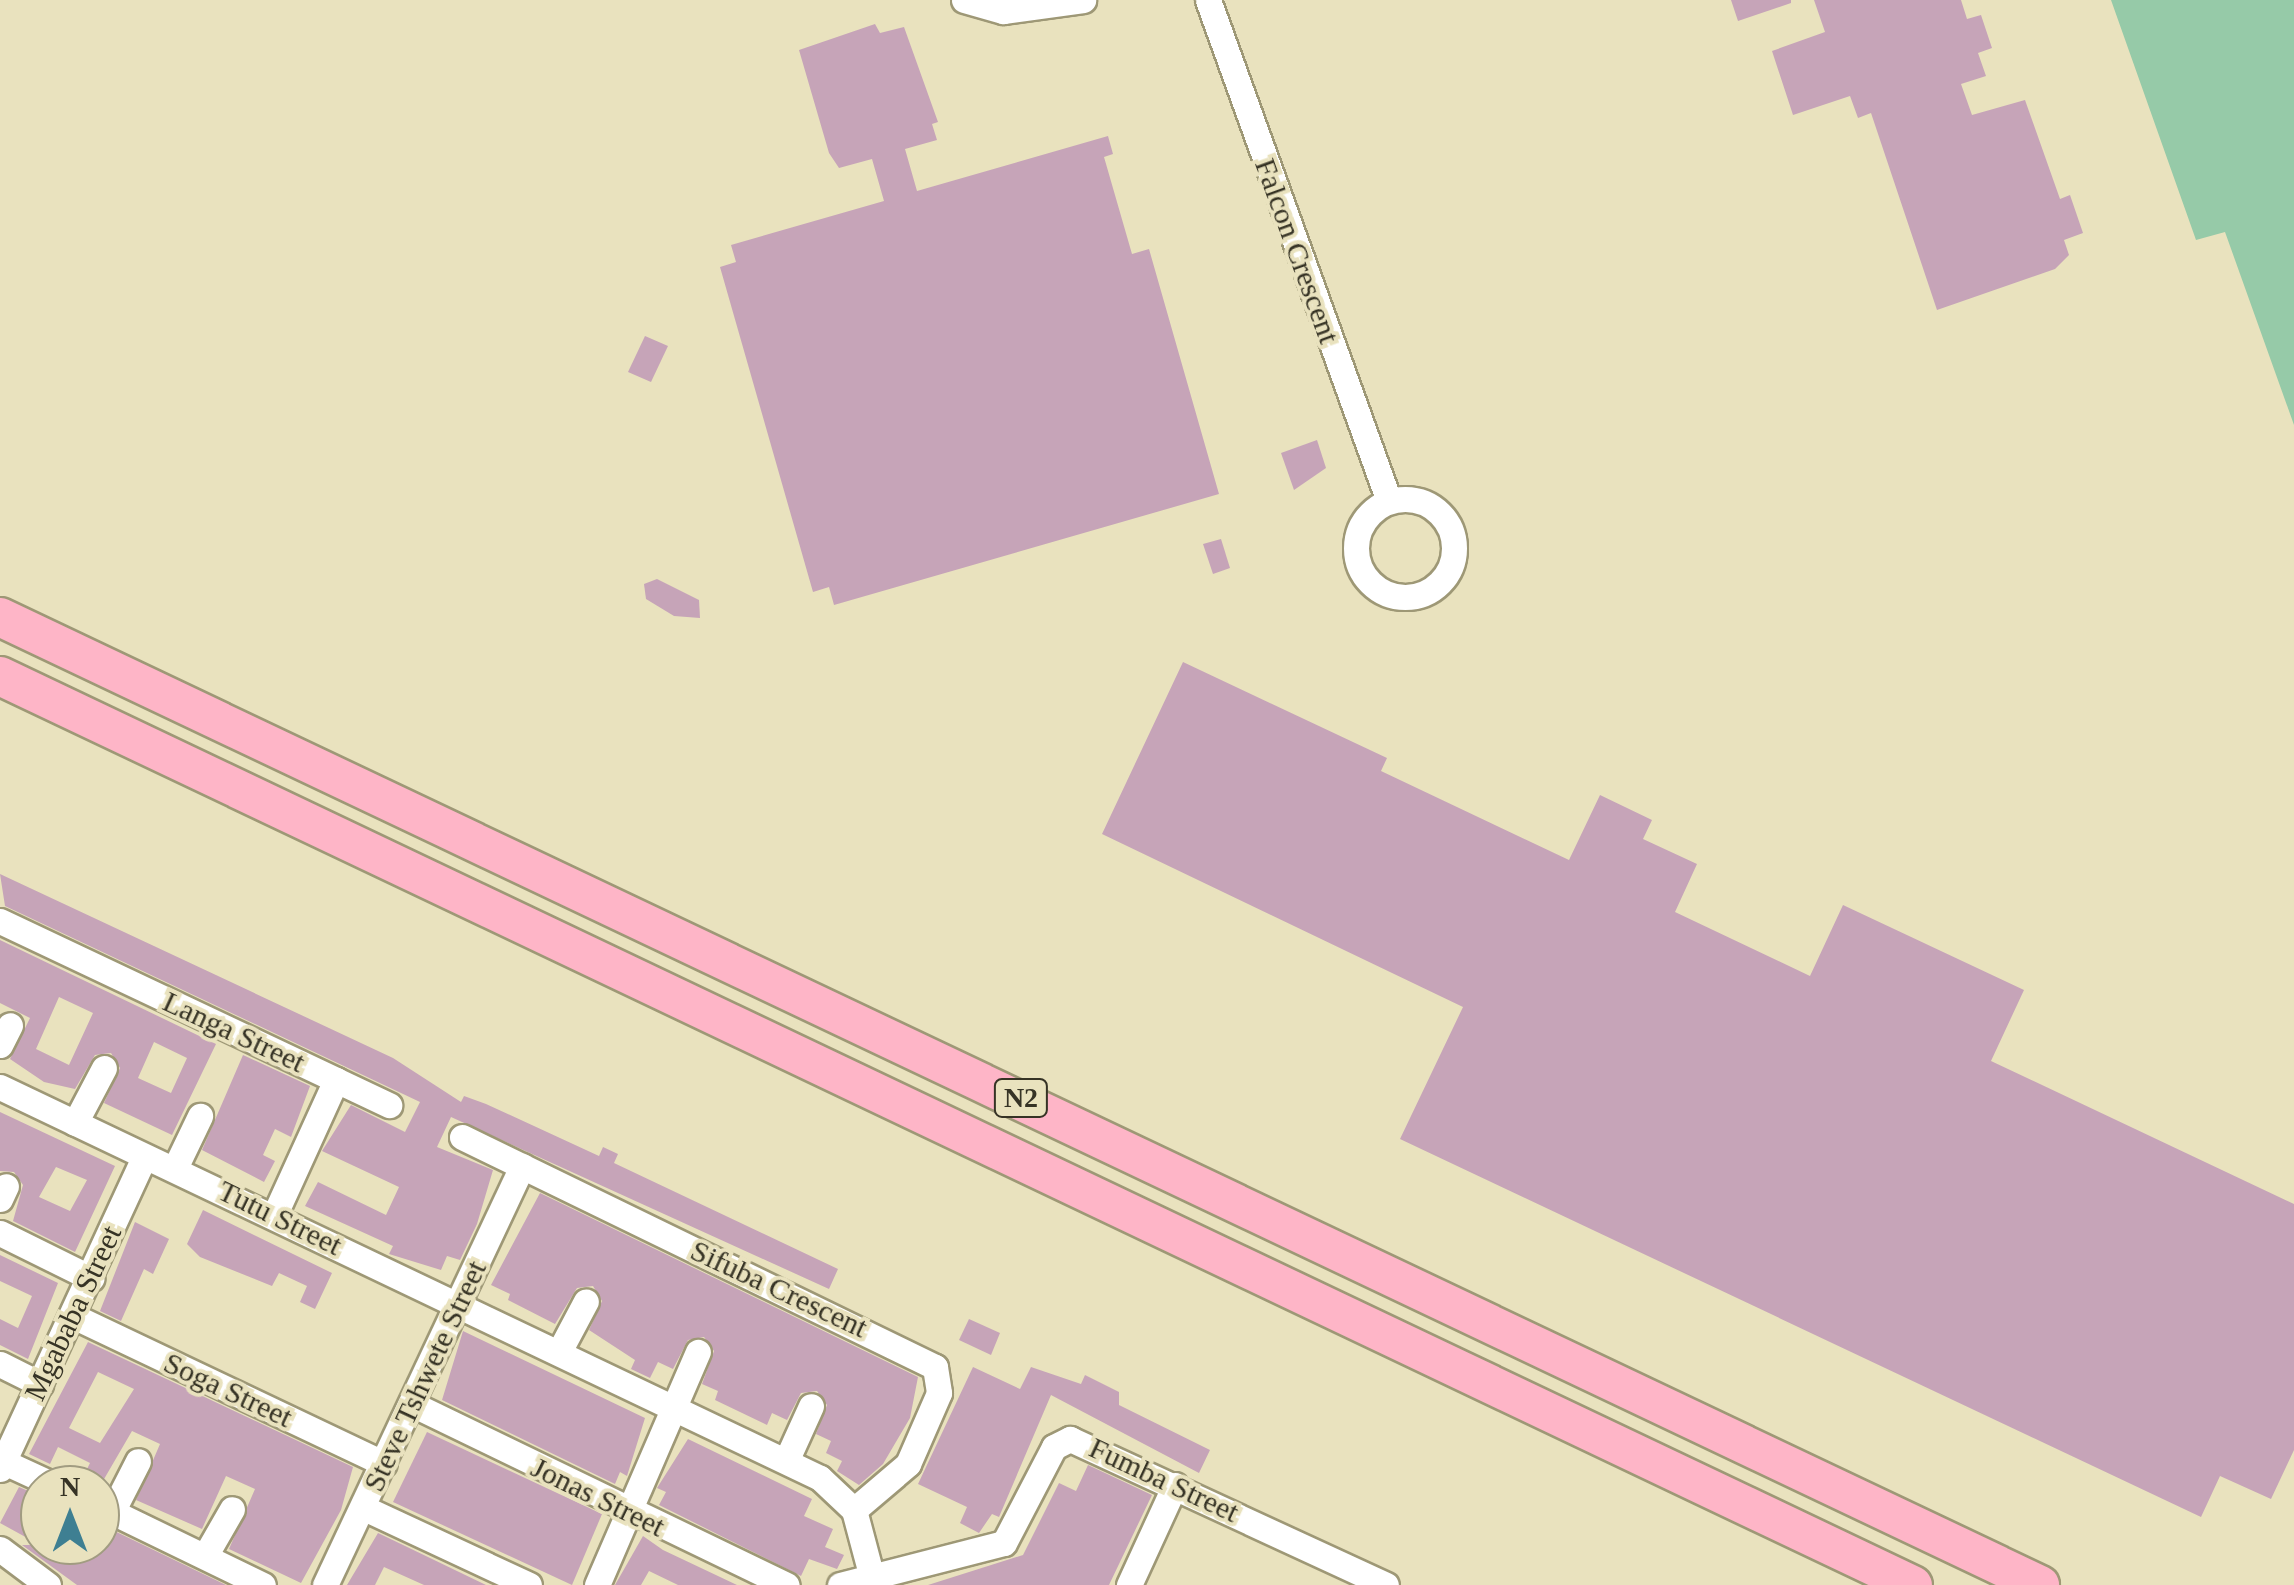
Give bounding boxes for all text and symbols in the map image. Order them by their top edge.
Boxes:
street label: Falcon Crescent [1247,154,1347,348]
street label: Langa Street [157,983,311,1081]
road number: N2 [994,1075,1048,1121]
street label: Tutu Street [212,1173,348,1263]
street label: Mgababa Street [17,1220,129,1406]
street label: Sifuba Crescent [685,1232,873,1346]
street label: Steve Tshwete Street [356,1255,494,1497]
street label: Soga Street [158,1345,298,1435]
street label: Fumba Street [1084,1430,1244,1530]
street label: Jonas Street [525,1449,671,1545]
north arrow [20,1465,120,1565]
text: N [60,1471,80,1502]

